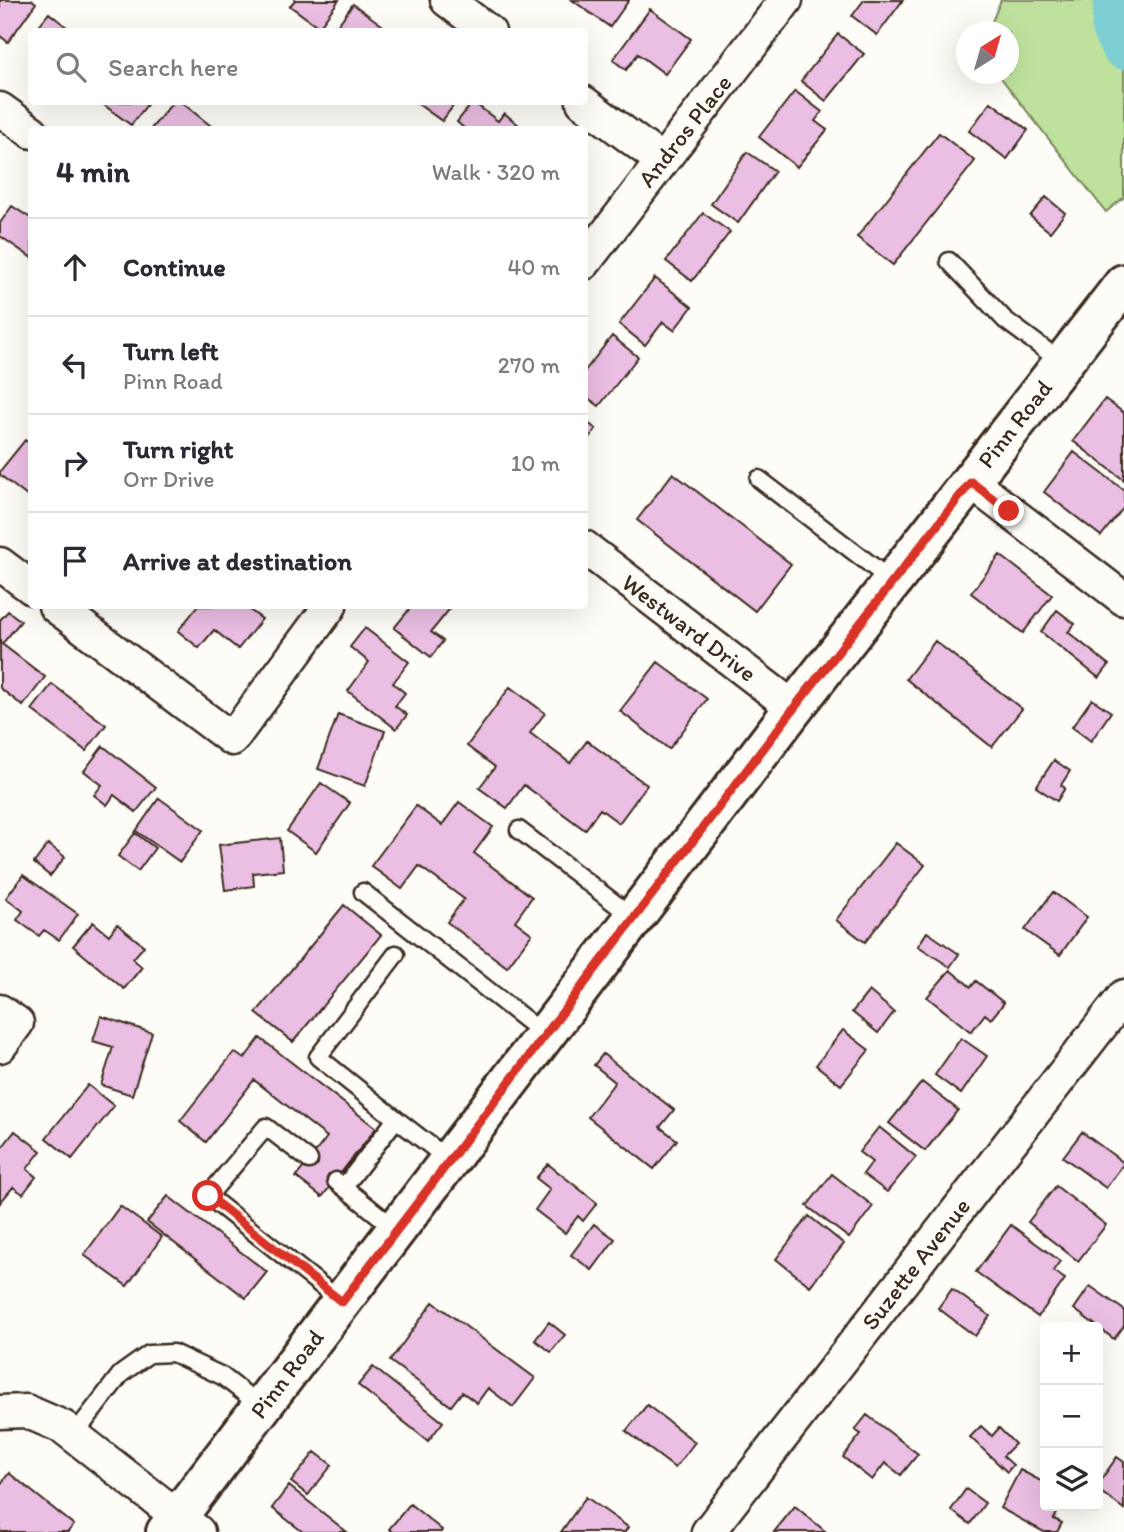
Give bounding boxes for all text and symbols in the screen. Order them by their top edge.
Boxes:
north arrow [956,21,1019,84]
search box [28,28,588,105]
icon: search [52,48,90,86]
text: Search here [108,51,238,83]
street label: Andros Place [632,69,738,193]
text: 4 min [56,153,130,190]
text: Walk · 320 m [432,158,560,186]
icon: ahead [56,248,94,286]
text: Continue [123,251,226,283]
text: 40 m [507,253,560,281]
text: Turn left [123,335,219,367]
icon: left [56,346,94,384]
text: 270 m [498,351,560,379]
text: Pinn Road [123,367,223,395]
street label: Pinn Road [971,374,1058,474]
text: Turn right [123,433,234,465]
icon: right [56,444,94,482]
text: 10 m [511,449,560,477]
text: Orr Drive [123,465,214,493]
route end [993,495,1024,526]
icon: arrive [56,542,94,580]
text: Arrive at destination [123,545,352,577]
street label: Westward Drive [616,568,762,688]
route start [192,1180,223,1211]
street label: Suzette Avenue [855,1192,976,1335]
map controls [1040,1322,1103,1511]
button: + [1040,1322,1103,1385]
street label: Pinn Road [244,1323,330,1424]
button: − [1040,1385,1103,1448]
button: layers [1040,1448,1103,1511]

